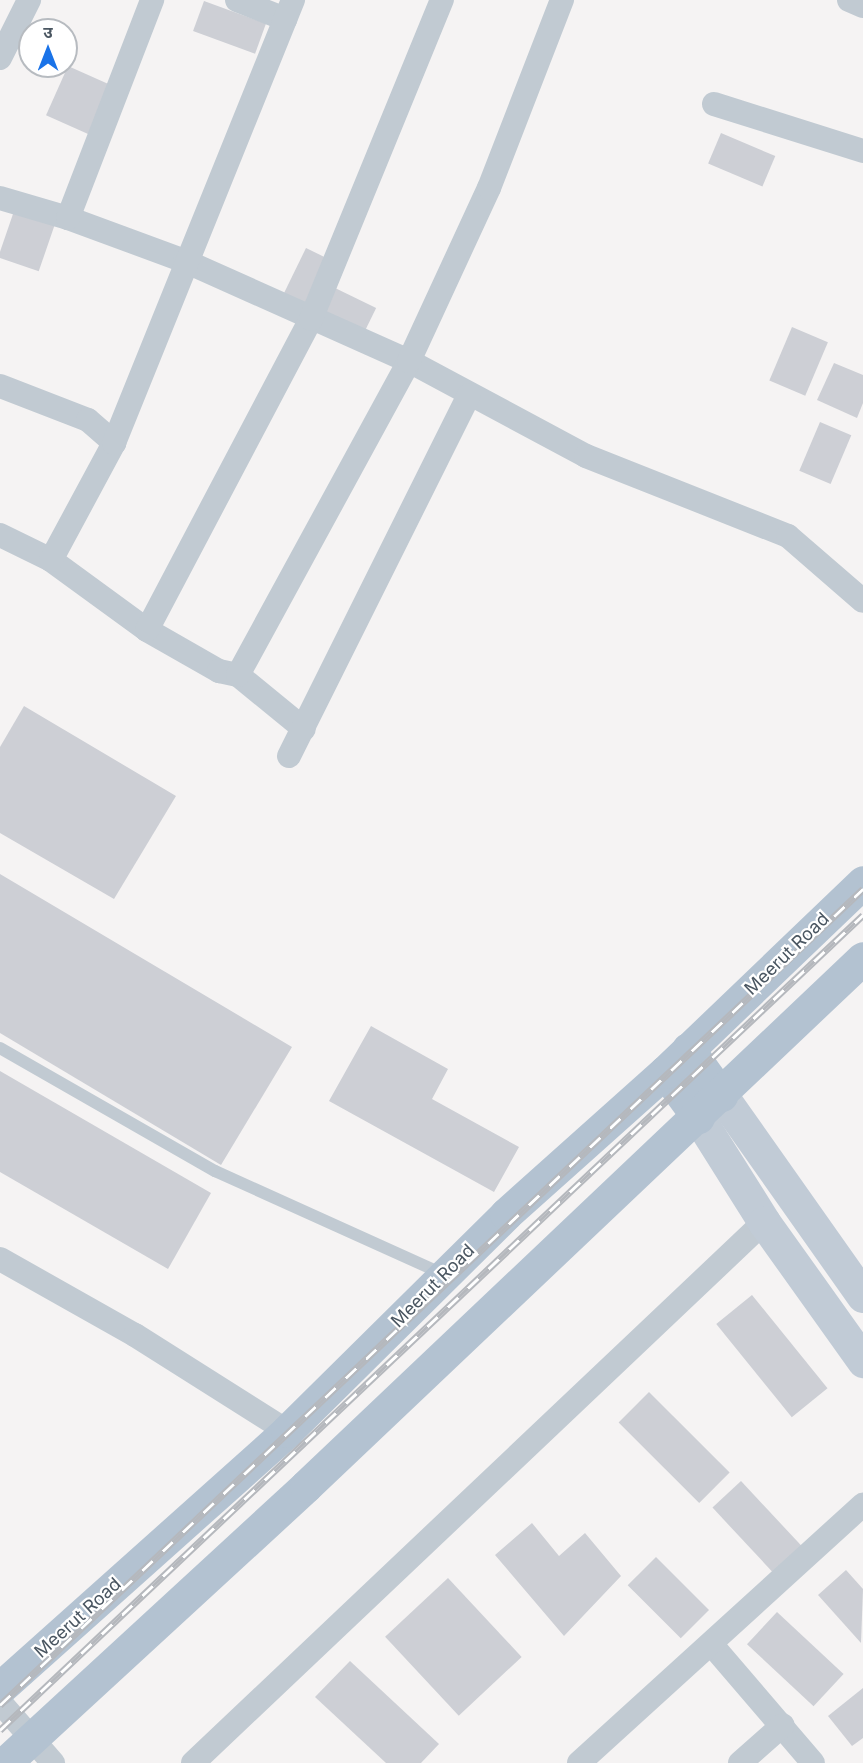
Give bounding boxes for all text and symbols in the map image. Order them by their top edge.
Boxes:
north arrow [18,18,78,78]
text: उ [43,22,53,42]
street label: Meerut Road [740,908,834,1000]
street label: Meerut Road [387,1240,479,1332]
street label: Meerut Road [30,1573,126,1663]

